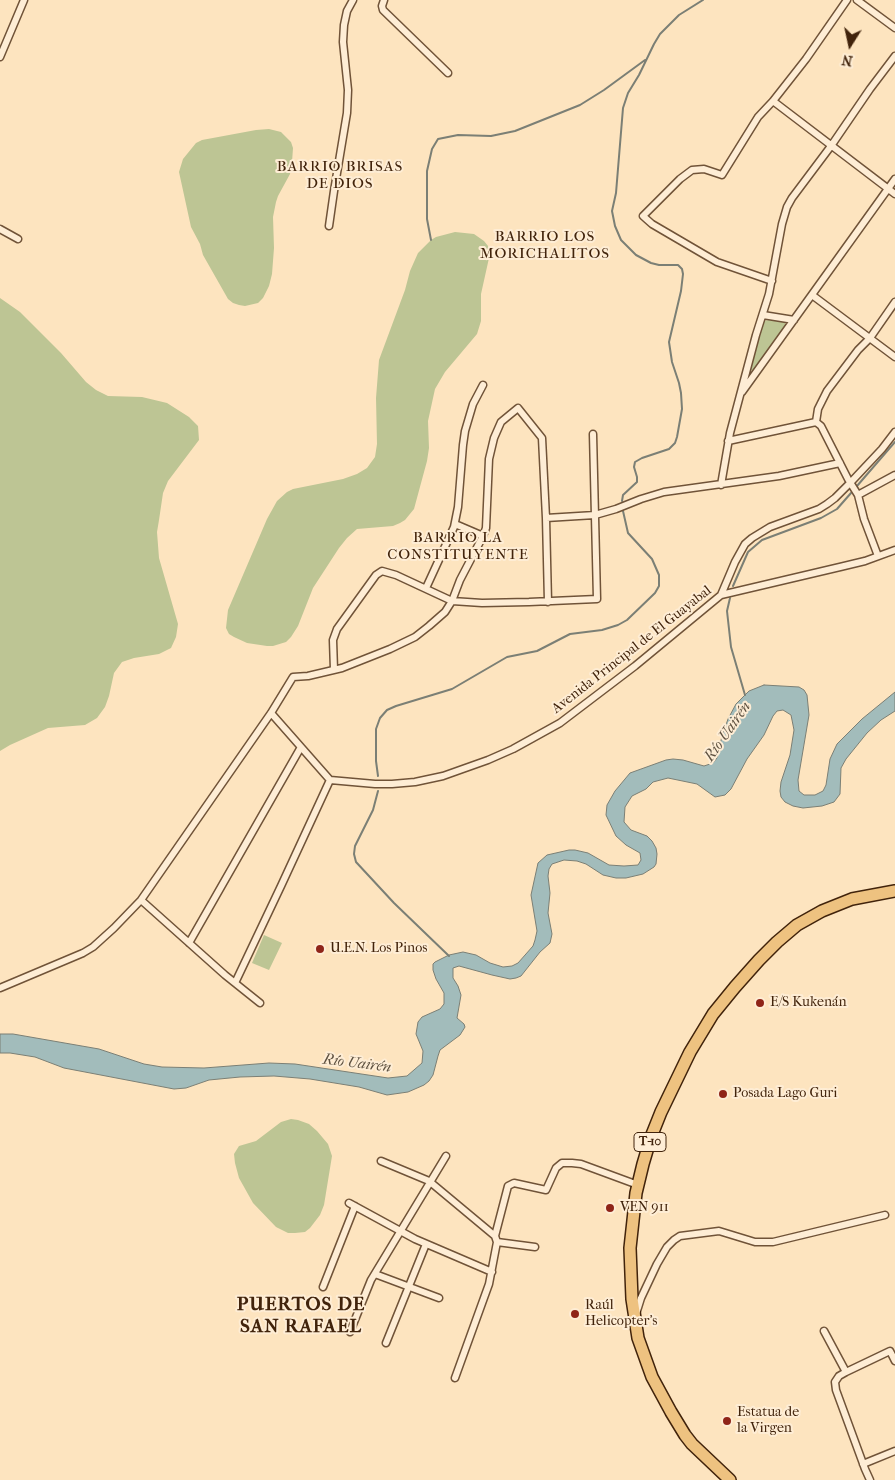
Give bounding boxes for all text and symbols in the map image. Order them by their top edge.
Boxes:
north arrow [825,20,875,70]
text: N [841,51,854,70]
district label: BARRIO BRISAS DE DIOS [275,158,405,193]
district label: BARRIO LOS MORICHALITOS [478,228,612,263]
district label: BARRIO LA CONSTITUYENTE [386,529,530,564]
street label: Avenida Principal de El Guayabal [549,582,715,718]
water label: Río Uairén [701,699,755,765]
place label: U.E.N. Los Pinos [330,941,427,957]
marker: U.E.N. Los Pinos [314,943,326,955]
place label: E/S Kukenán [770,995,847,1011]
marker: E/S Kukenán [754,997,766,1009]
water label: Río Uairén [322,1051,392,1077]
place label: Posada Lago Guri [733,1086,837,1102]
marker: Posada Lago Guri [717,1088,729,1100]
road number: T-10 [634,1132,666,1152]
place label: VEN 911 [620,1200,669,1216]
marker: VEN 911 [604,1202,616,1214]
district label: PUERTOS DE SAN RAFAEL [235,1294,367,1338]
place label: Raúl Helicopter's [585,1298,658,1330]
marker: Raúl Helicopter's [569,1308,581,1320]
place label: Estatua de la Virgen [737,1405,799,1438]
marker: Estatua de la Virgen [721,1415,733,1427]

